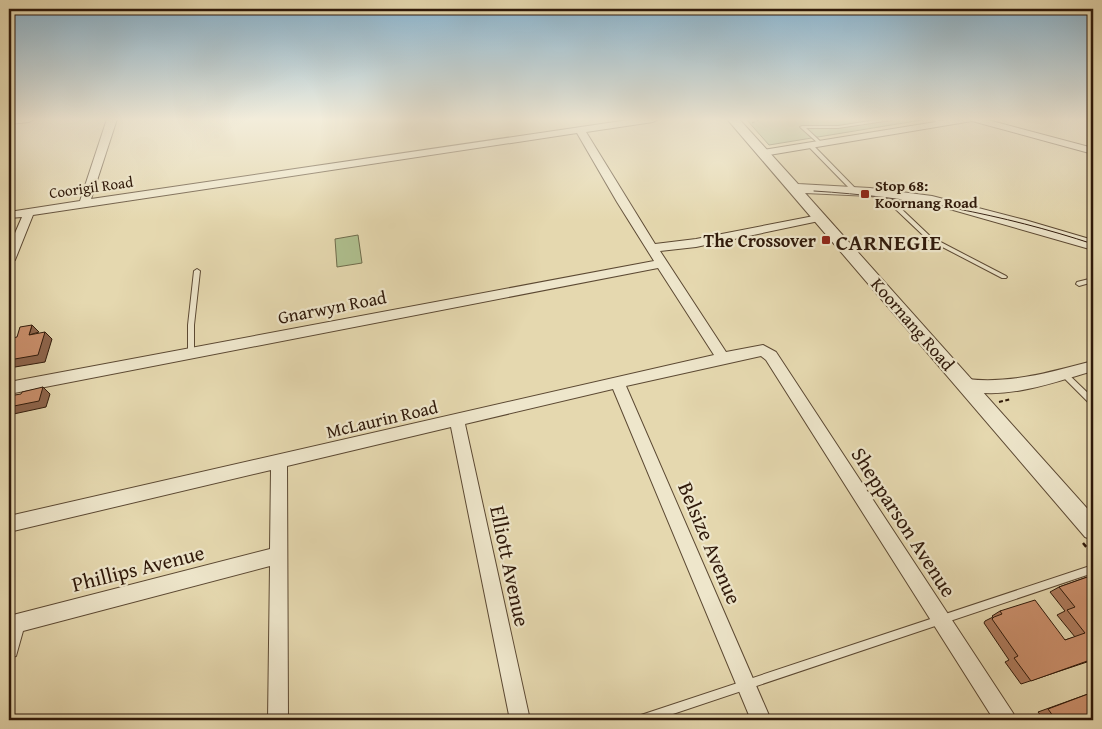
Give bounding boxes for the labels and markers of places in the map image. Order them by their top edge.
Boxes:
place label: Stop 68: Koornang Road [875,175,978,213]
marker: Stop 68: Koornang Road [859,188,871,200]
place label: The Crossover [704,227,817,254]
marker: The Crossover [820,234,832,246]

